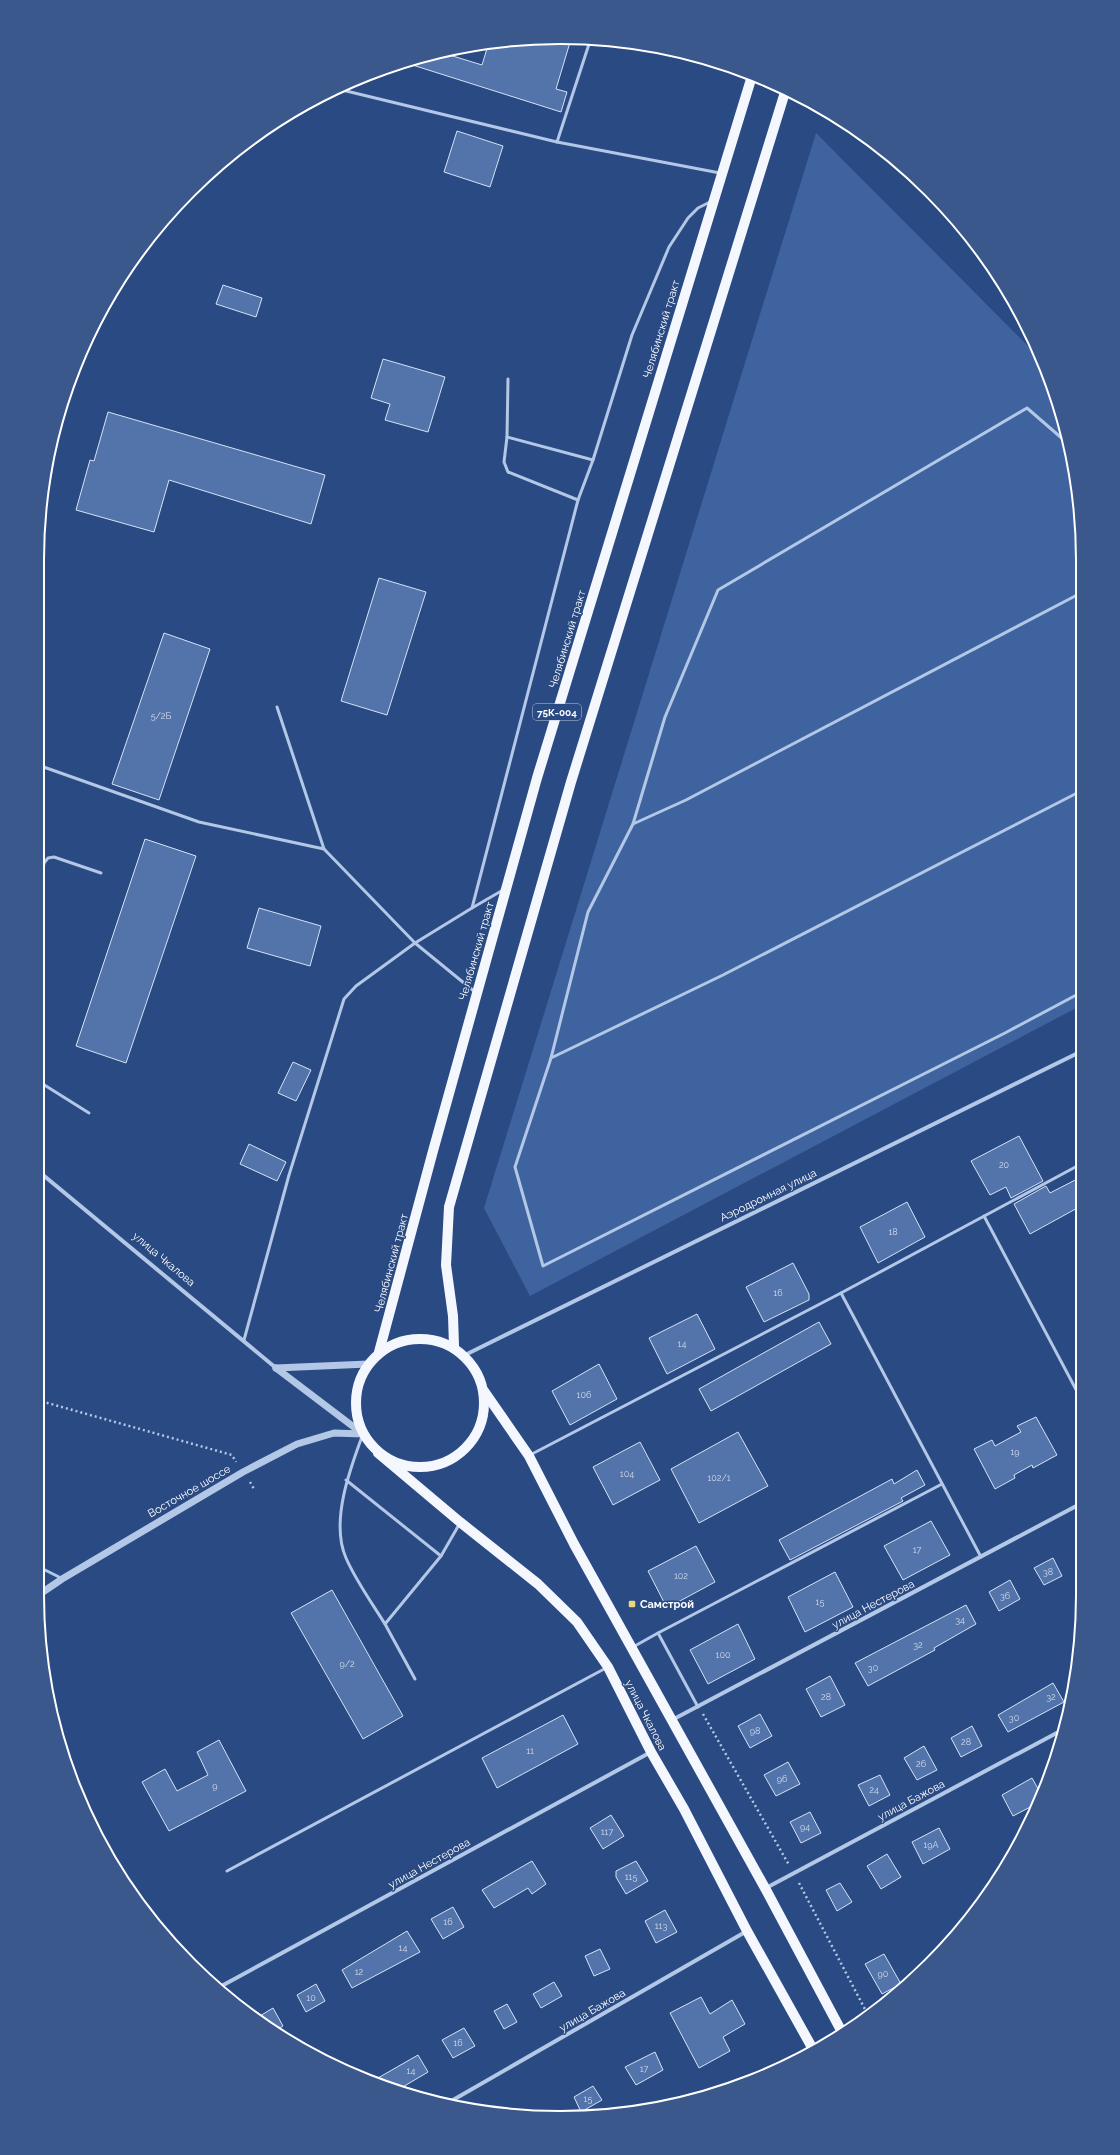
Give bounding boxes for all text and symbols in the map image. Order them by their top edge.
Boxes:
street label: Челябинский тракт [640,278,683,380]
street label: Челябинский тракт [546,588,589,690]
road number: 75К-004 [533,704,581,720]
house number: 5/2Б [151,711,171,721]
street label: Челябинский тракт [456,900,497,1002]
house number: 20 [999,1160,1010,1170]
street label: Аэродромная улица [718,1166,819,1225]
street label: Челябинский тракт [372,1212,411,1314]
house number: 18 [888,1227,898,1237]
street label: улица Чкалова [130,1230,197,1289]
house number: 16 [773,1288,783,1298]
house number: 14 [678,1339,686,1349]
house number: 106 [577,1390,592,1400]
house number: 19 [1010,1447,1020,1457]
street label: Восточное шоссе [146,1462,233,1520]
house number: 104 [620,1469,634,1479]
house number: 102/1 [707,1473,731,1483]
house number: 17 [913,1545,921,1555]
house number: 38 [1043,1567,1053,1577]
house number: 102 [674,1571,688,1581]
street label: улица Нестерова [830,1577,917,1632]
house number: 36 [1000,1591,1011,1601]
house number: 15 [816,1597,824,1607]
place label: Самстрой [640,1598,694,1611]
marker: Самстрой [627,1599,637,1609]
house number: 34 [955,1615,965,1625]
house number: 32 [913,1640,923,1650]
house number: 100 [716,1650,731,1660]
house number: 9/2 [339,1659,355,1669]
house number: 30 [868,1663,879,1673]
street label: улица Чкалова [622,1678,669,1753]
house number: 28 [821,1692,831,1702]
house number: 32 [1046,1692,1056,1702]
house number: 30 [1009,1713,1020,1723]
house number: 98 [750,1726,760,1736]
house number: 28 [961,1737,971,1747]
house number: 11 [526,1746,534,1756]
house number: 26 [916,1759,927,1769]
house number: 96 [777,1774,788,1784]
street label: улица Бажова [875,1777,947,1824]
house number: 9 [212,1781,218,1791]
house number: 24 [869,1785,879,1795]
house number: 94 [800,1822,810,1832]
house number: 117 [601,1827,613,1837]
street label: улица Нестерова [386,1836,472,1891]
house number: 19А [923,1840,939,1850]
house number: 115 [625,1872,637,1882]
house number: 16 [443,1917,453,1927]
house number: 113 [655,1921,667,1931]
house number: 14 [399,1943,407,1953]
house number: 12 [355,1967,364,1977]
house number: 90 [878,1969,889,1979]
street label: улица Бажова [557,1986,628,2035]
house number: 10 [306,1993,316,2003]
house number: 16 [453,2038,463,2048]
house number: 17 [640,2064,648,2074]
house number: 14 [407,2066,415,2076]
house number: 15 [584,2094,592,2104]

